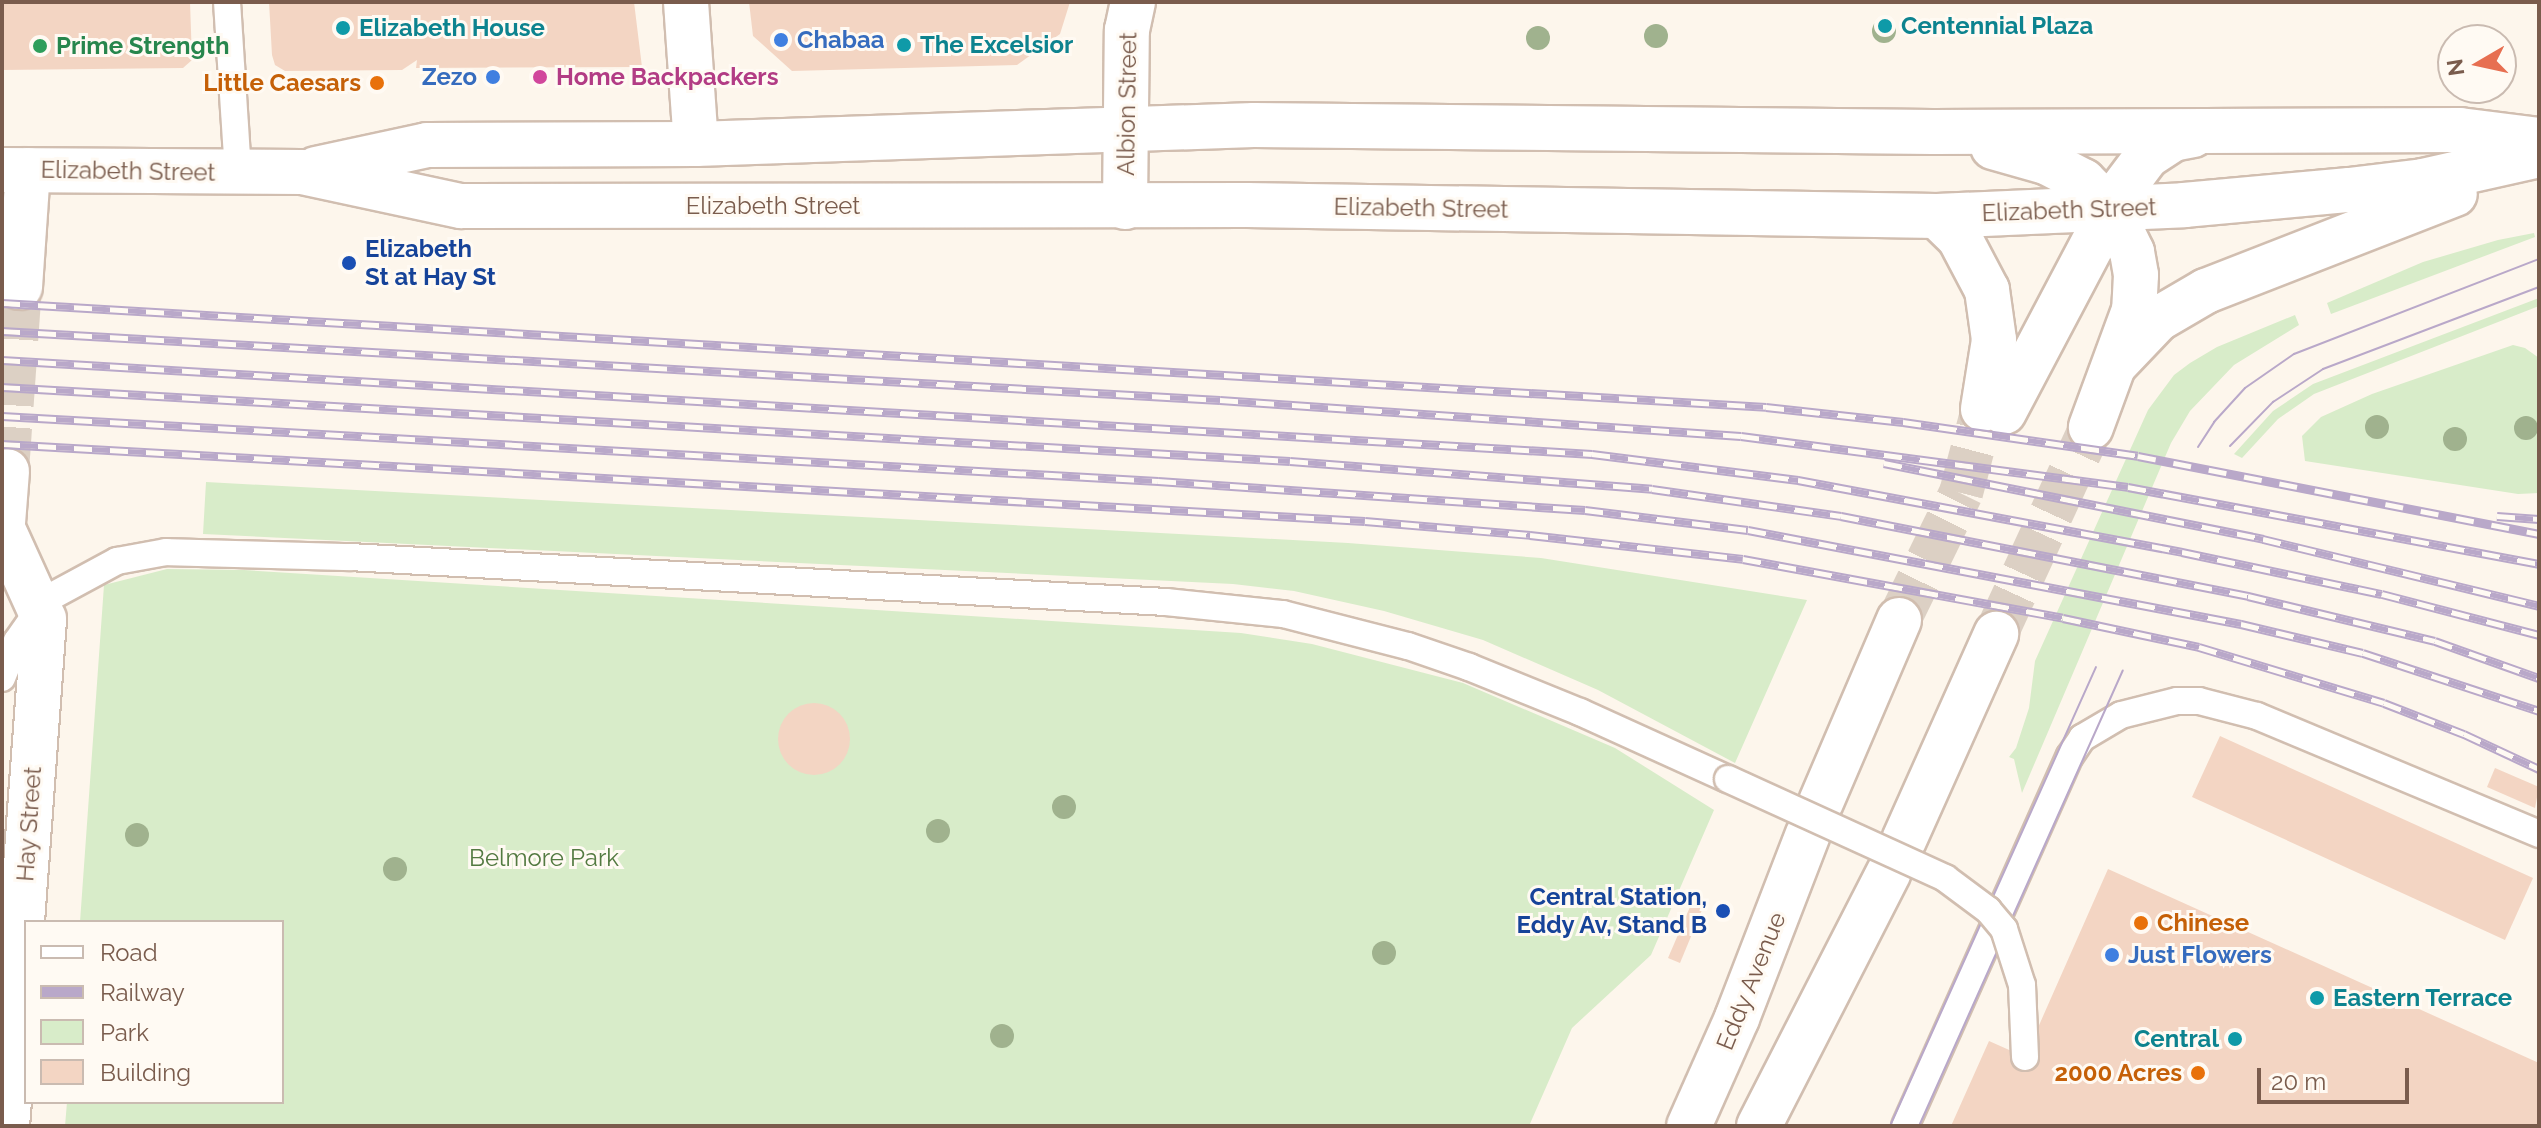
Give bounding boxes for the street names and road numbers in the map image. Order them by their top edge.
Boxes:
street label: Albion Street [1111,32,1143,176]
street label: Elizabeth Street [40,155,216,187]
street label: Elizabeth Street [686,192,860,220]
street label: Elizabeth Street [1333,192,1509,224]
street label: Elizabeth Street [1981,193,2157,227]
street label: Hay Street [11,765,47,883]
street label: Eddy Avenue [1710,907,1792,1055]

